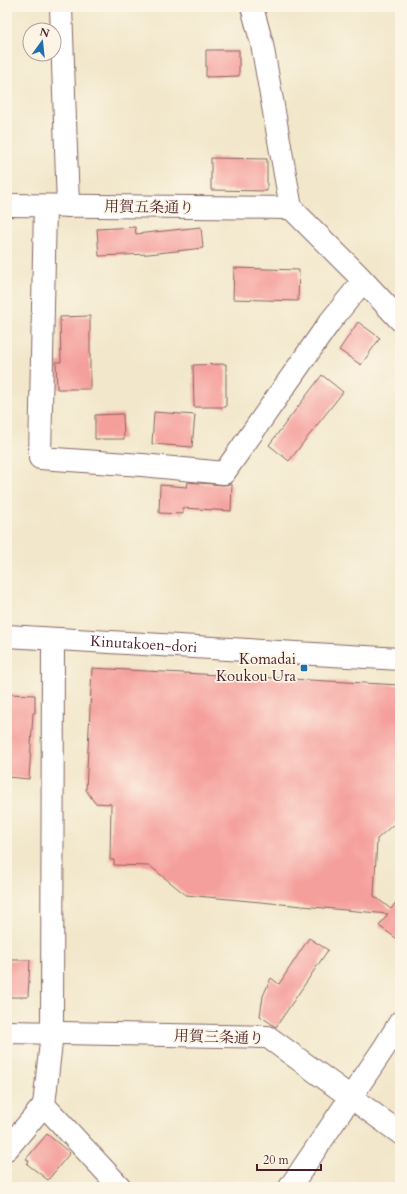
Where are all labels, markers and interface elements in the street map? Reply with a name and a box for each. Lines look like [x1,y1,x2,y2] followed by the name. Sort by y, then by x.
[22,22,62,62] north arrow
[38,24,51,41] text: N
[104,196,194,218] street label: 用賀五条通り
[90,631,198,657] street label: Kinutakoen-dori
[216,649,297,686] place label: Komadai Koukou Ura
[299,663,309,673] marker: Komadai Koukou Ura
[174,1025,264,1049] street label: 用賀三条通り
[257,1146,321,1172] scale bar
[263,1152,290,1168] text: 20 m

